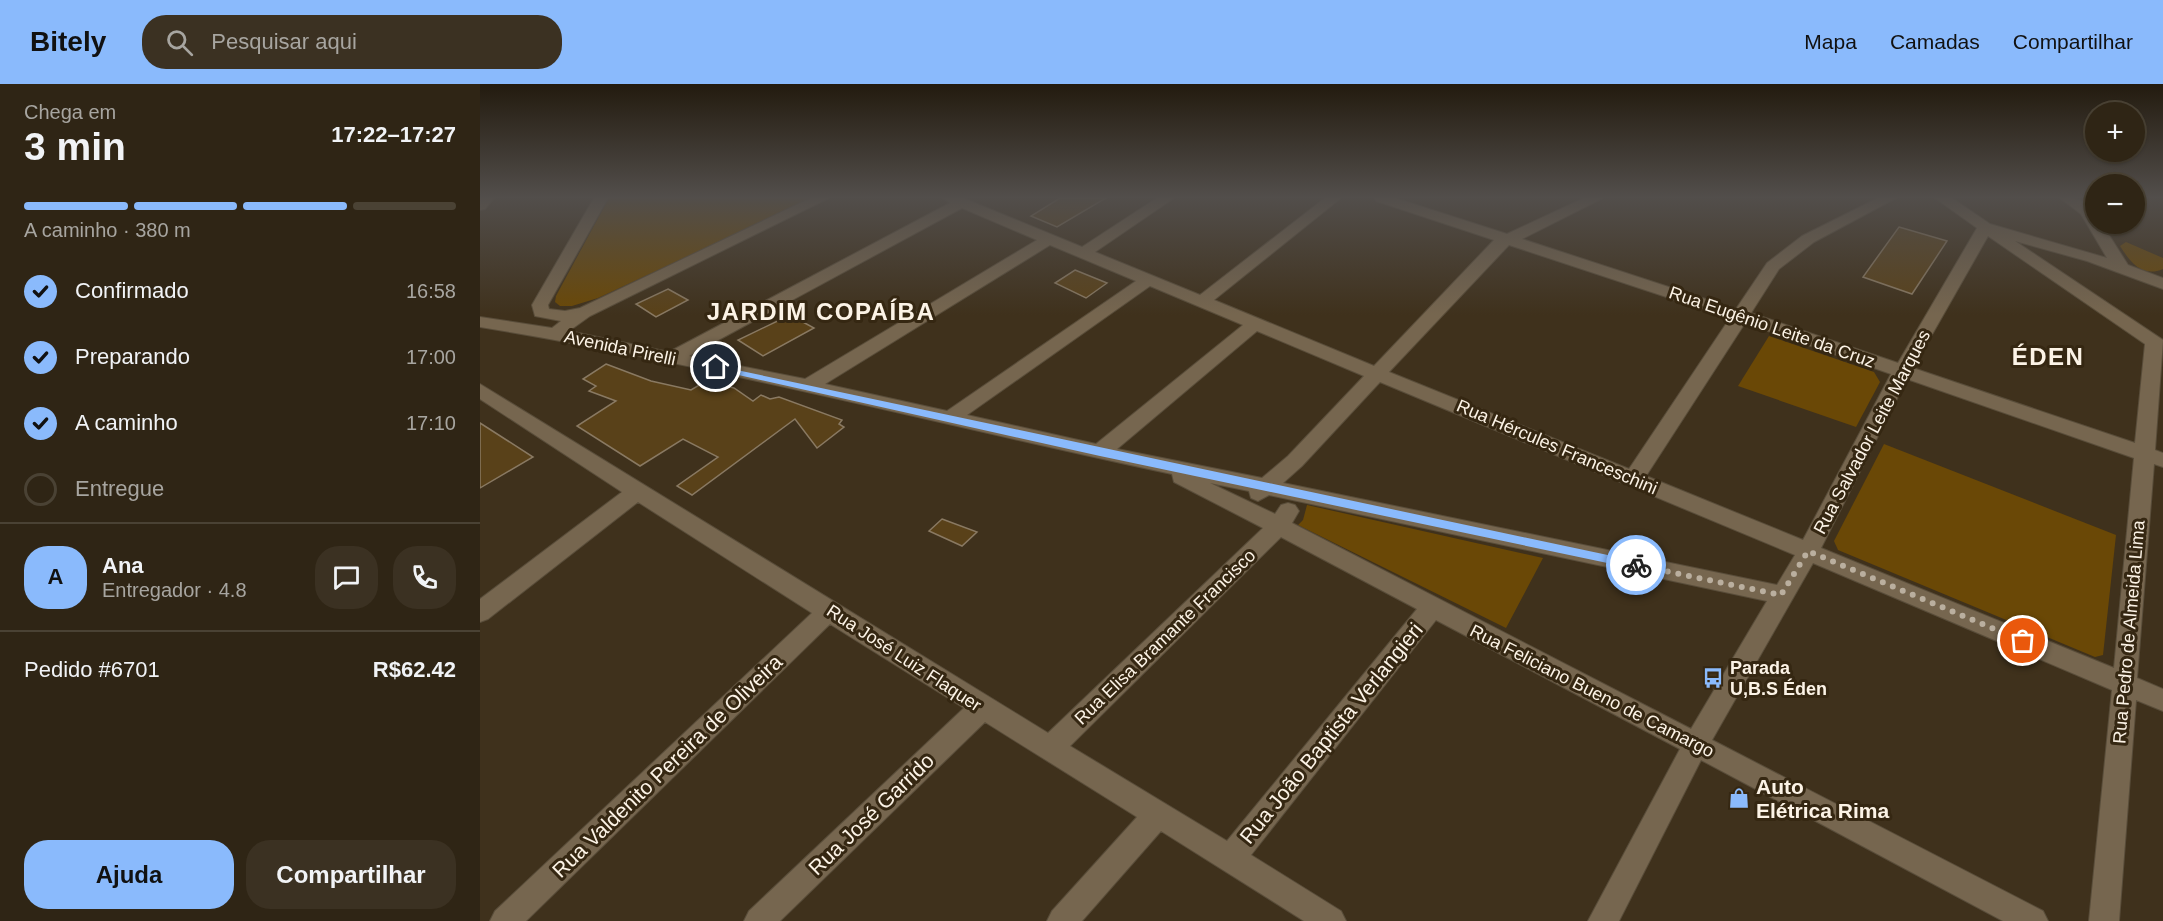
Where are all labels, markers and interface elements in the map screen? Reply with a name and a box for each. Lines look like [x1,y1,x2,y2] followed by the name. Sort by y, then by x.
[142,15,562,69] search box
[30,26,106,57] text: Bitely
[163,26,196,59] icon: search
[211,29,357,54] text: Pesquisar aqui
[1804,30,1857,53] text: Mapa
[1890,30,1980,53] text: Camadas
[2013,30,2133,53] text: Compartilhar
[24,101,116,123] text: Chega em
[2085,102,2145,234] map controls
[2085,102,2145,162] button: +
[331,122,456,147] text: 17:22–17:27
[24,125,126,168] text: 3 min
[2085,174,2145,234] button: −
[24,219,191,241] text: A caminho · 380 m
[24,275,57,308] icon: check
[75,278,189,303] text: Confirmado
[406,280,456,302] text: 16:58
[1667,282,1877,372] street label: Rua Eugênio Leite da Cruz
[707,298,935,325] district label: JARDIM COPAÍBA
[562,326,678,370] street label: Avenida Pirelli
[1810,327,1934,537] street label: Rua Salvador Leite Marques
[24,341,57,374] icon: check
[690,341,741,392] pin
[2012,343,2084,370] district label: ÉDEN
[75,344,190,369] text: Preparando
[406,346,456,368] text: 17:00
[699,350,732,383] icon: home
[1454,396,1660,498] street label: Rua Hércules Franceschini
[24,407,57,440] icon: check
[75,410,178,435] text: A caminho
[406,412,456,434] text: 17:10
[75,476,164,501] text: Entregue
[2109,519,2149,745] street label: Rua Pedro de Almeida Lima
[1606,535,1666,595] courier
[1071,545,1259,729] street label: Rua Elisa Bramante Francisco
[315,546,378,609] button: chat
[393,546,456,609] button: phone
[1620,549,1653,582] icon: bike
[102,553,144,578] text: Ana
[48,564,63,589] text: A
[102,579,247,601] text: Entregador · 4.8
[823,601,985,715] street label: Rua José Luiz Flaquer
[1997,615,2048,666] pin
[1235,618,1427,848] street label: Rua João Baptista Verlangieri
[1467,621,1717,761] street label: Rua Feliciano Bueno de Camargo
[2006,624,2039,657] icon: bag
[547,650,787,882] street label: Rua Valdenito Pereira de Oliveira
[24,657,160,682] text: Pedido #6701
[373,657,456,682] text: R$62.42
[1730,658,1827,699] place label: Parada U,B.S Éden
[1701,666,1725,690] bus stop icon: Parada U,B.S Éden
[804,749,938,879] street label: Rua José Garrido
[1756,775,1889,822] place label: Auto Elétrica Rima
[1727,786,1751,810] shop icon: Auto Elétrica Rima
[24,840,234,909] button: Ajuda
[246,840,456,909] button: Compartilhar

